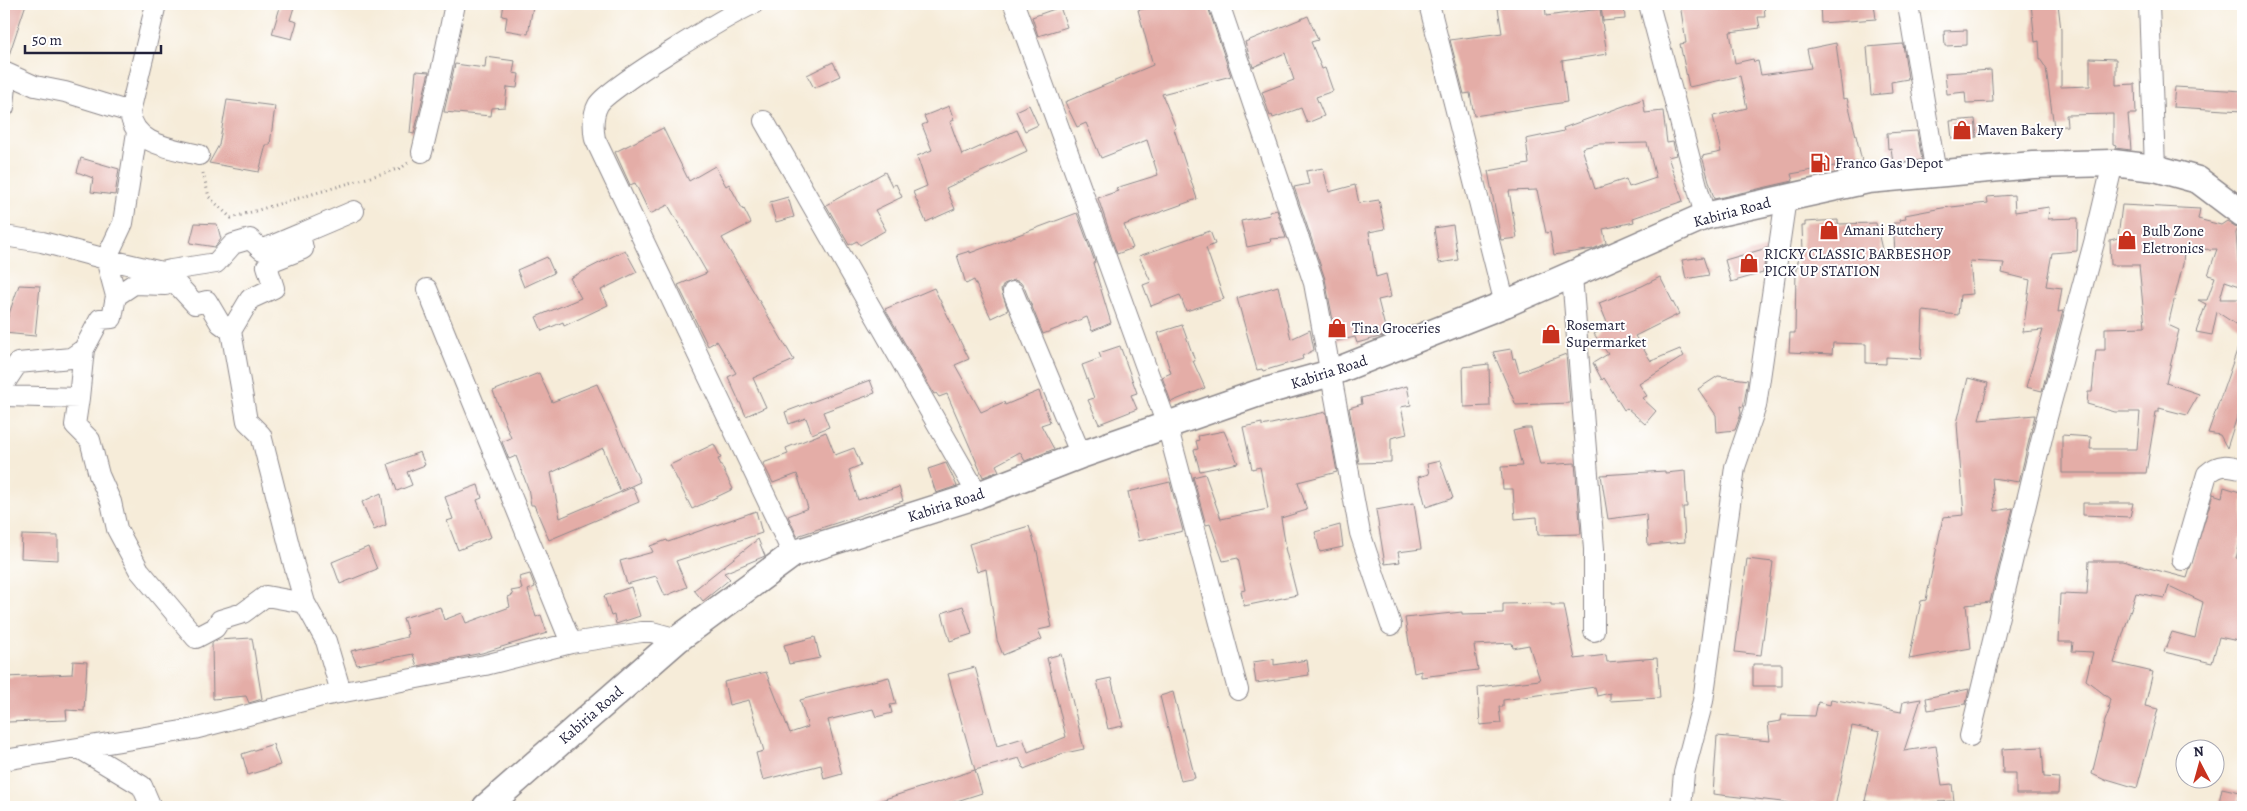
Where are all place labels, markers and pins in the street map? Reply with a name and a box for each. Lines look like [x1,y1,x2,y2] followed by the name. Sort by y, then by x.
[1951,119,1973,141] shop icon: Maven Bakery
[1977,120,2063,140] place label: Maven Bakery
[1809,152,1831,174] fuel station icon: Franco Gas Depot
[1835,153,1943,173] place label: Franco Gas Depot
[1818,219,1840,241] shop icon: Amani Butchery
[1843,220,1943,240] place label: Amani Butchery
[2142,221,2204,258] place label: Bulb Zone Eletronics
[2116,229,2138,251] shop icon: Bulb Zone Eletronics
[1764,244,1951,281] place label: RICKY CLASSIC BARBESHOP PICK UP STATION
[1738,252,1760,274] shop icon: RICKY CLASSIC BARBESHOP PICK UP STATION
[1566,315,1647,352] place label: Rosemart Supermarket
[1326,317,1348,339] shop icon: Tina Groceries
[1352,318,1441,338] place label: Tina Groceries
[1540,323,1562,345] shop icon: Rosemart Supermarket

